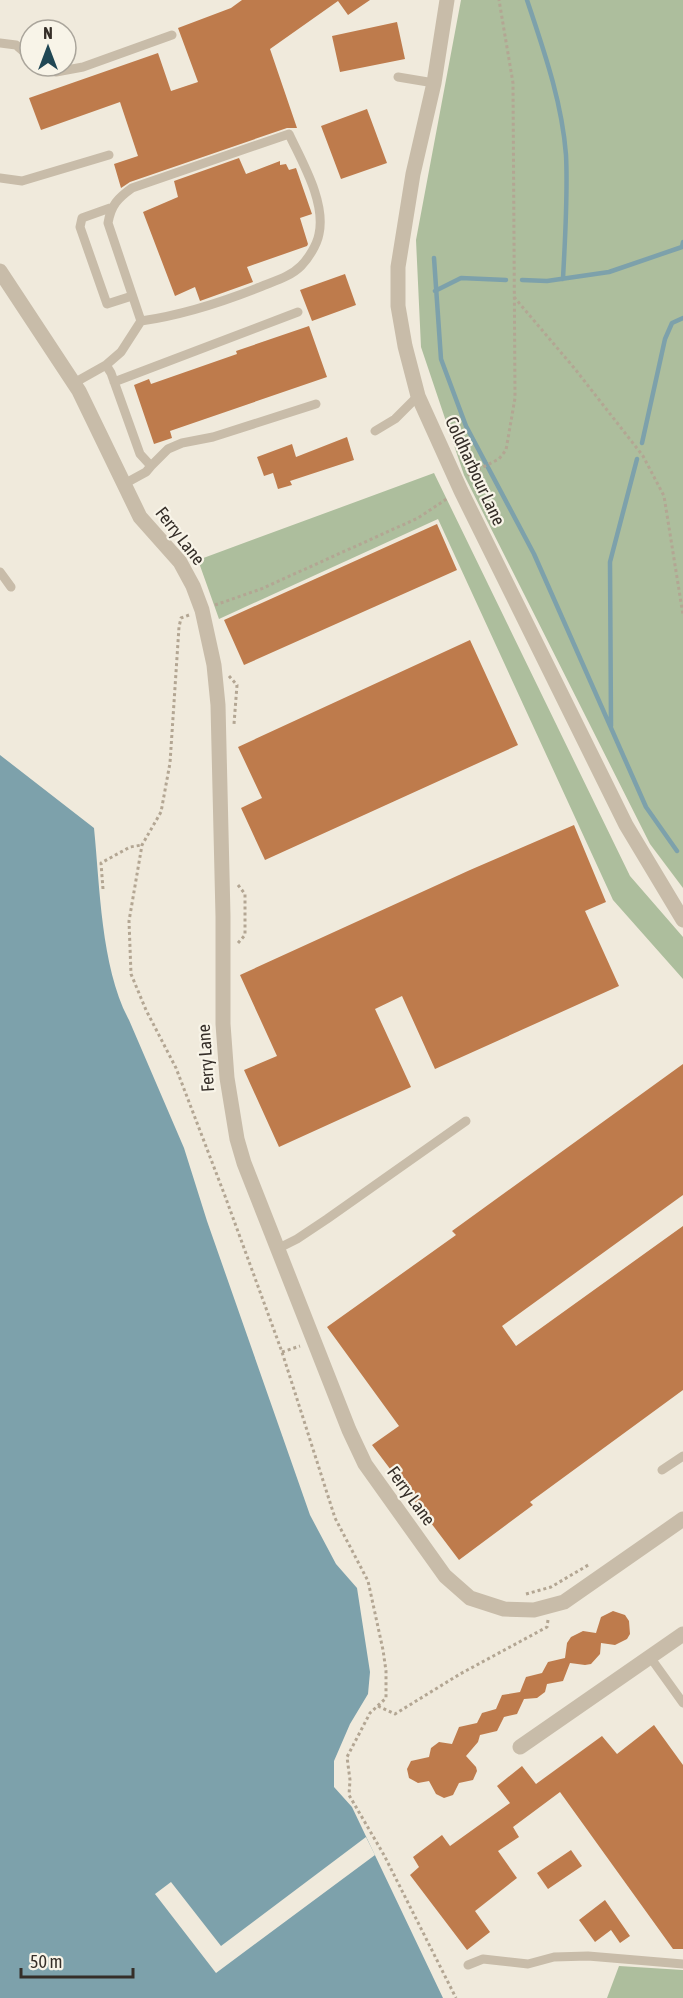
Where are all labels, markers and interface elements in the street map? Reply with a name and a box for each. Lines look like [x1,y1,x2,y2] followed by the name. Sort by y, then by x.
[18,18,78,78] north arrow
[43,24,53,42] text: N
[441,413,510,529] street label: Coldharbour Lane
[151,503,210,569] street label: Ferry Lane
[193,1023,218,1093] street label: Ferry Lane
[383,1462,440,1529] street label: Ferry Lane
[21,1941,134,1979] scale bar
[30,1951,62,1972] text: 50 m

